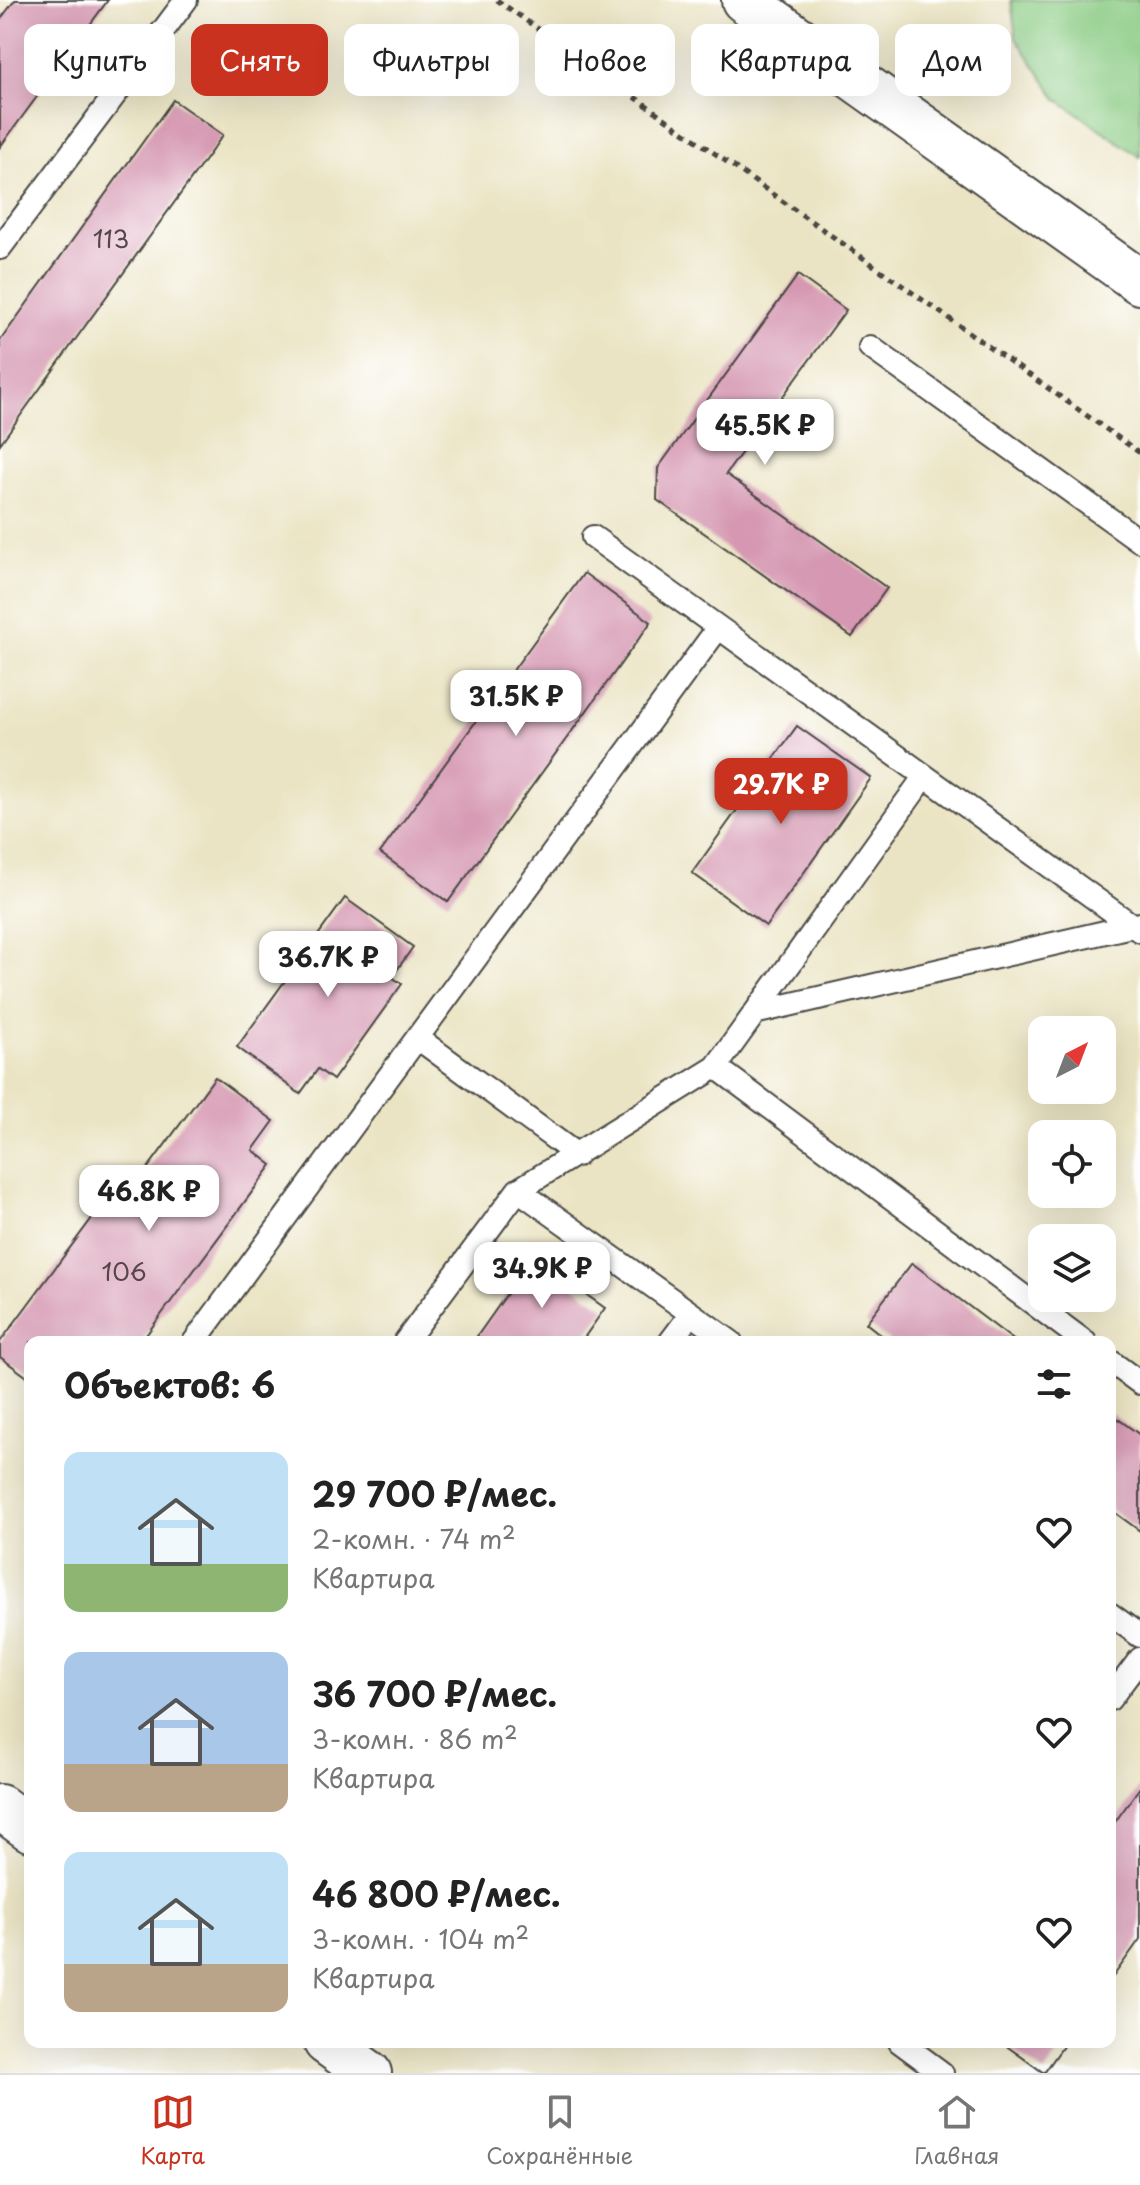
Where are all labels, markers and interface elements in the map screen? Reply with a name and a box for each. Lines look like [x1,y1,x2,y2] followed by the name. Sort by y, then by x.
[24,24,175,96] chip: Купить
[191,24,328,96] chip: Снять
[344,24,519,96] chip: Фильтры
[535,24,675,96] chip: Новое
[691,24,879,96] chip: Квартира
[895,24,1011,96] chip: Дом
[93,220,129,256] house number: 113
[691,399,839,467] pin: 45.5K ₽
[715,405,815,444] text: 45.5K ₽
[442,670,590,738] pin: 31.5K ₽
[468,676,564,715] text: 31.5K ₽
[707,758,855,826] pin: 29.7K ₽
[733,764,829,803] text: 29.7K ₽
[254,931,402,999] pin: 36.7K ₽
[277,937,379,976] text: 36.7K ₽
[1028,1016,1116,1104] north arrow
[1028,1016,1116,1312] map controls
[1028,1120,1116,1208] button: locate
[75,1165,223,1233] pin: 46.8K ₽
[97,1171,201,1210] text: 46.8K ₽
[1028,1224,1116,1312] button: layers
[468,1242,616,1310] pin: 34.9K ₽
[492,1248,592,1287] text: 34.9K ₽
[101,1253,147,1289] house number: 106
[64,1358,275,1410] text: Объектов: 6
[1032,1362,1076,1406] icon: filters
[312,1467,557,1519] text: 29 700 ₽/мес.
[128,1484,224,1580] icon: home
[1032,1510,1076,1554] icon: heart
[312,1519,516,1558] text: 2-комн. · 74 m²
[312,1558,435,1597] text: Квартира
[312,1667,557,1719] text: 36 700 ₽/мес.
[128,1684,224,1780] icon: home
[1032,1710,1076,1754] icon: heart
[312,1719,518,1758] text: 3-комн. · 86 m²
[312,1758,435,1797] text: Квартира
[312,1867,561,1919] text: 46 800 ₽/мес.
[128,1884,224,1980] icon: home
[1032,1910,1076,1954] icon: heart
[312,1919,529,1958] text: 3-комн. · 104 m²
[312,1958,435,1997] text: Квартира
[141,2090,205,2171] tab: Карта
[486,2090,633,2171] tab: Сохранённые
[914,2090,999,2171] tab: Главная

